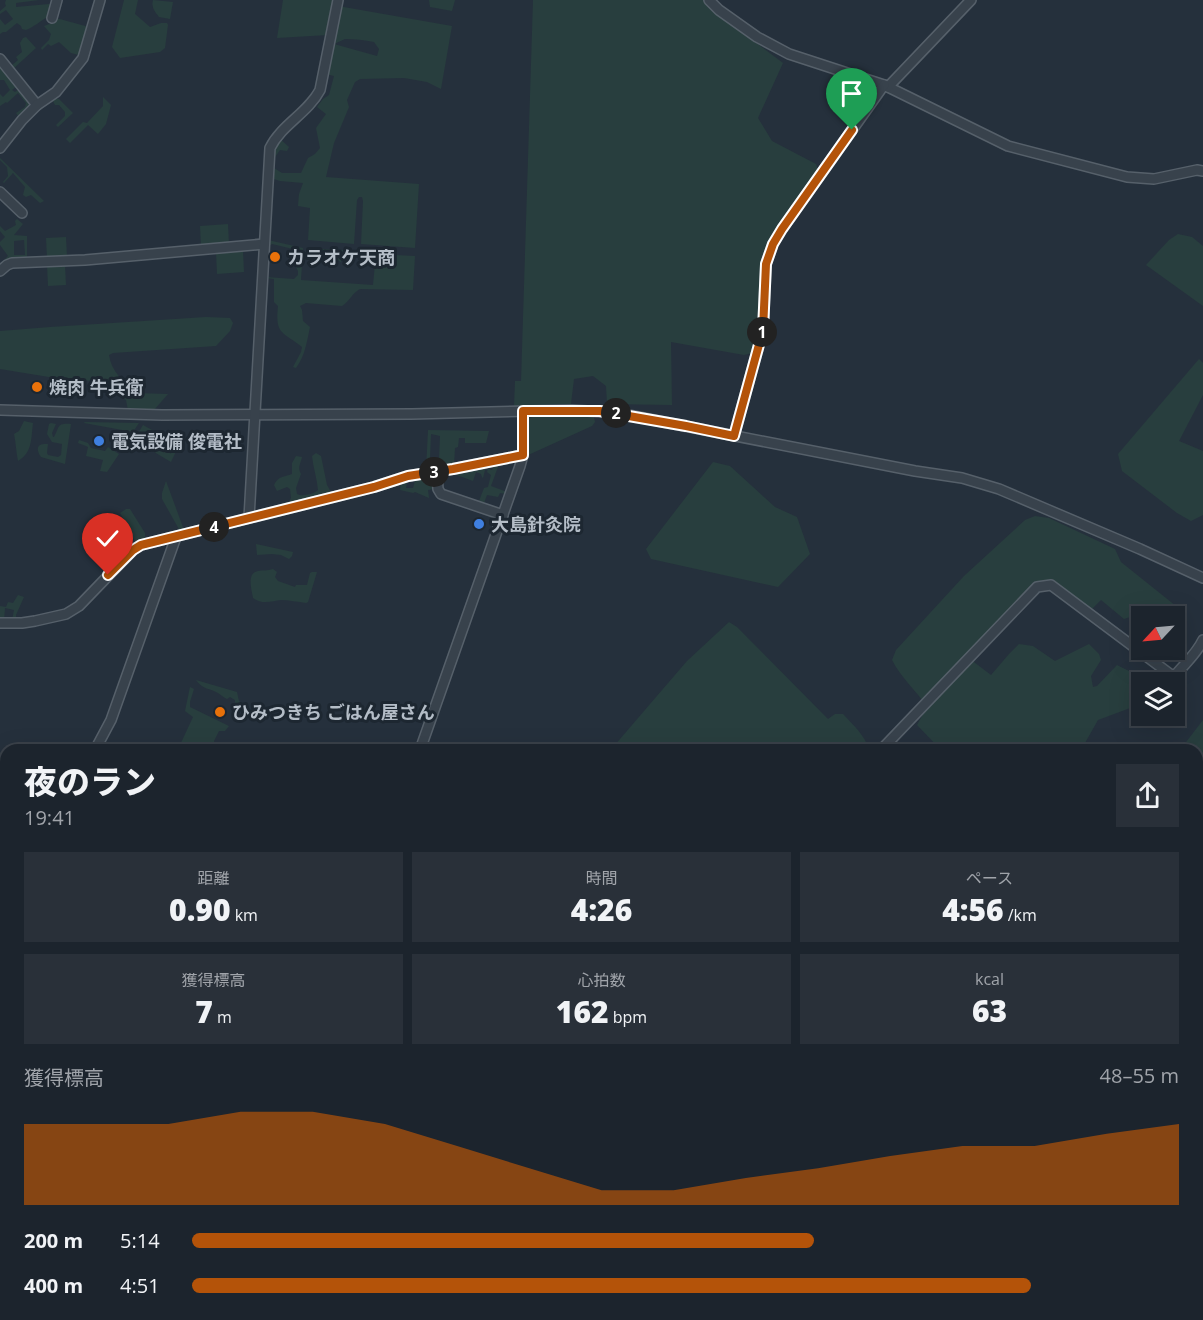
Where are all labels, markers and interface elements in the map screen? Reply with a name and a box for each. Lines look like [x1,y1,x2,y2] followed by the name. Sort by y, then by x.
[826,68,877,130] pin
[835,77,868,110] icon: arrive
[287,245,395,269] place label: カラオケ天商
[268,250,282,264] marker: カラオケ天商
[747,317,777,347] pin: 1
[757,321,767,343] text: 1
[49,375,144,399] place label: 焼肉 牛兵衛
[30,380,44,394] marker: 焼肉 牛兵衛
[601,398,631,428] pin: 2
[611,402,621,424] text: 2
[111,429,242,453] place label: 電気設備 俊電社
[92,434,106,448] marker: 電気設備 俊電社
[419,457,449,487] pin: 3
[429,461,439,483] text: 3
[199,512,229,542] pin: 4
[491,512,581,536] place label: 大島針灸院
[82,513,133,575] pin
[209,516,219,538] text: 4
[472,517,486,531] marker: 大島針灸院
[91,522,124,555] icon: check
[1131,606,1185,660] north arrow
[1131,606,1185,726] map controls
[1131,672,1185,726] button: layers
[232,700,435,724] place label: ひみつきち ごはん屋さん
[213,705,227,719] marker: ひみつきち ごはん屋さん
[24,759,156,804] text: 夜のラン
[1116,764,1179,827] button: share
[24,804,75,831] text: 19:41
[197,867,230,889] text: 距離
[585,867,618,889] text: 時間
[966,867,1013,889] text: ペース
[169,889,231,930] text: 0.90
[571,889,632,930] text: 4:26
[942,889,1004,930] text: 4:56
[231,904,258,926] text: km
[1004,904,1037,926] text: /km
[975,968,1004,990] text: kcal
[181,969,246,991] text: 獲得標高
[577,969,626,991] text: 心拍数
[972,990,1007,1031] text: 63
[195,991,213,1032] text: 7
[556,991,609,1032] text: 162
[213,1006,232,1028] text: m
[609,1006,647,1028] text: bpm
[1100,1062,1179,1089] text: 48–55 m
[24,1064,104,1091] text: 獲得標高
[24,1227,83,1254] text: 200 m
[120,1227,160,1254] text: 5:14
[24,1272,83,1299] text: 400 m
[120,1272,160,1299] text: 4:51

